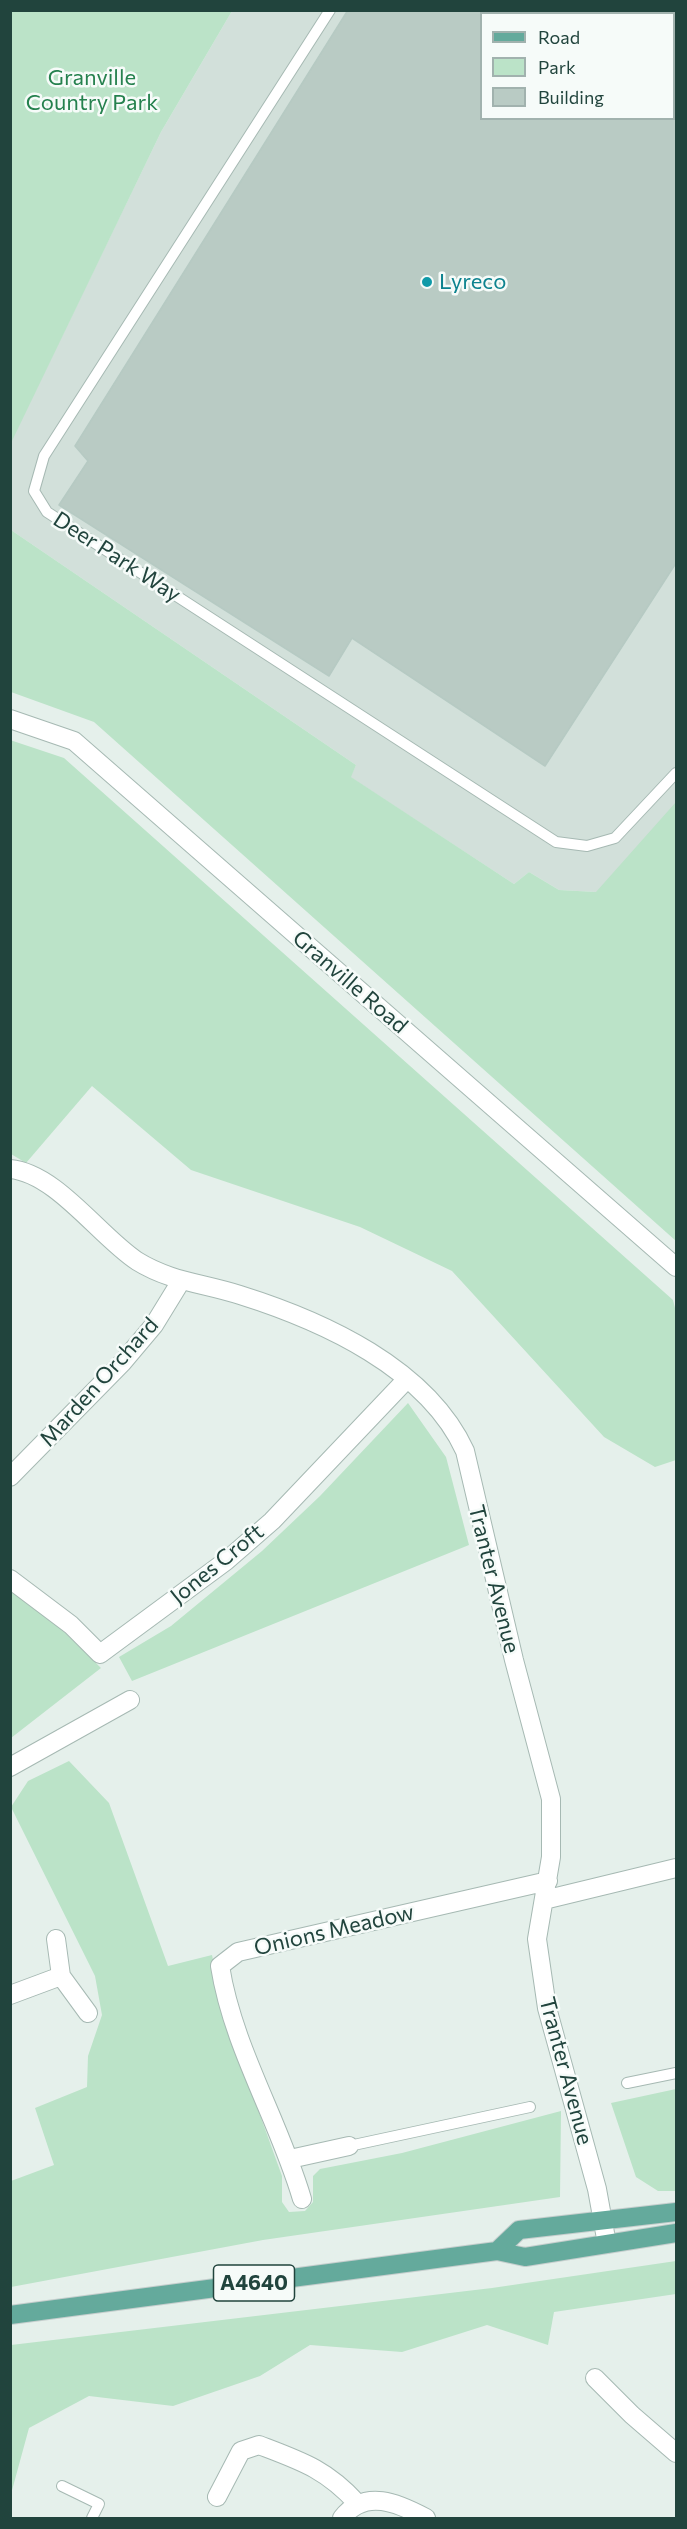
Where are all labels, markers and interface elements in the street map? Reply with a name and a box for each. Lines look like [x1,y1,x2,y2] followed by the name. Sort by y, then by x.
[480,12,675,120] legend
[538,26,580,48] text: Road
[538,56,576,78] text: Park
[26,65,158,116] park label: Granville Country Park
[538,86,604,108] text: Building
[439,269,506,295] place label: Lyreco
[420,275,434,289] marker: Lyreco
[48,506,186,608] street label: Deer Park Way
[287,925,413,1039] street label: Granville Road
[34,1312,164,1452] street label: Marden Orchard
[463,1502,525,1656] street label: Tranter Avenue
[165,1518,269,1610] street label: Jones Croft
[251,1899,417,1961] street label: Onions Meadow
[534,1994,598,2148] street label: Tranter Avenue
[214,2265,294,2301] road number: A4640

